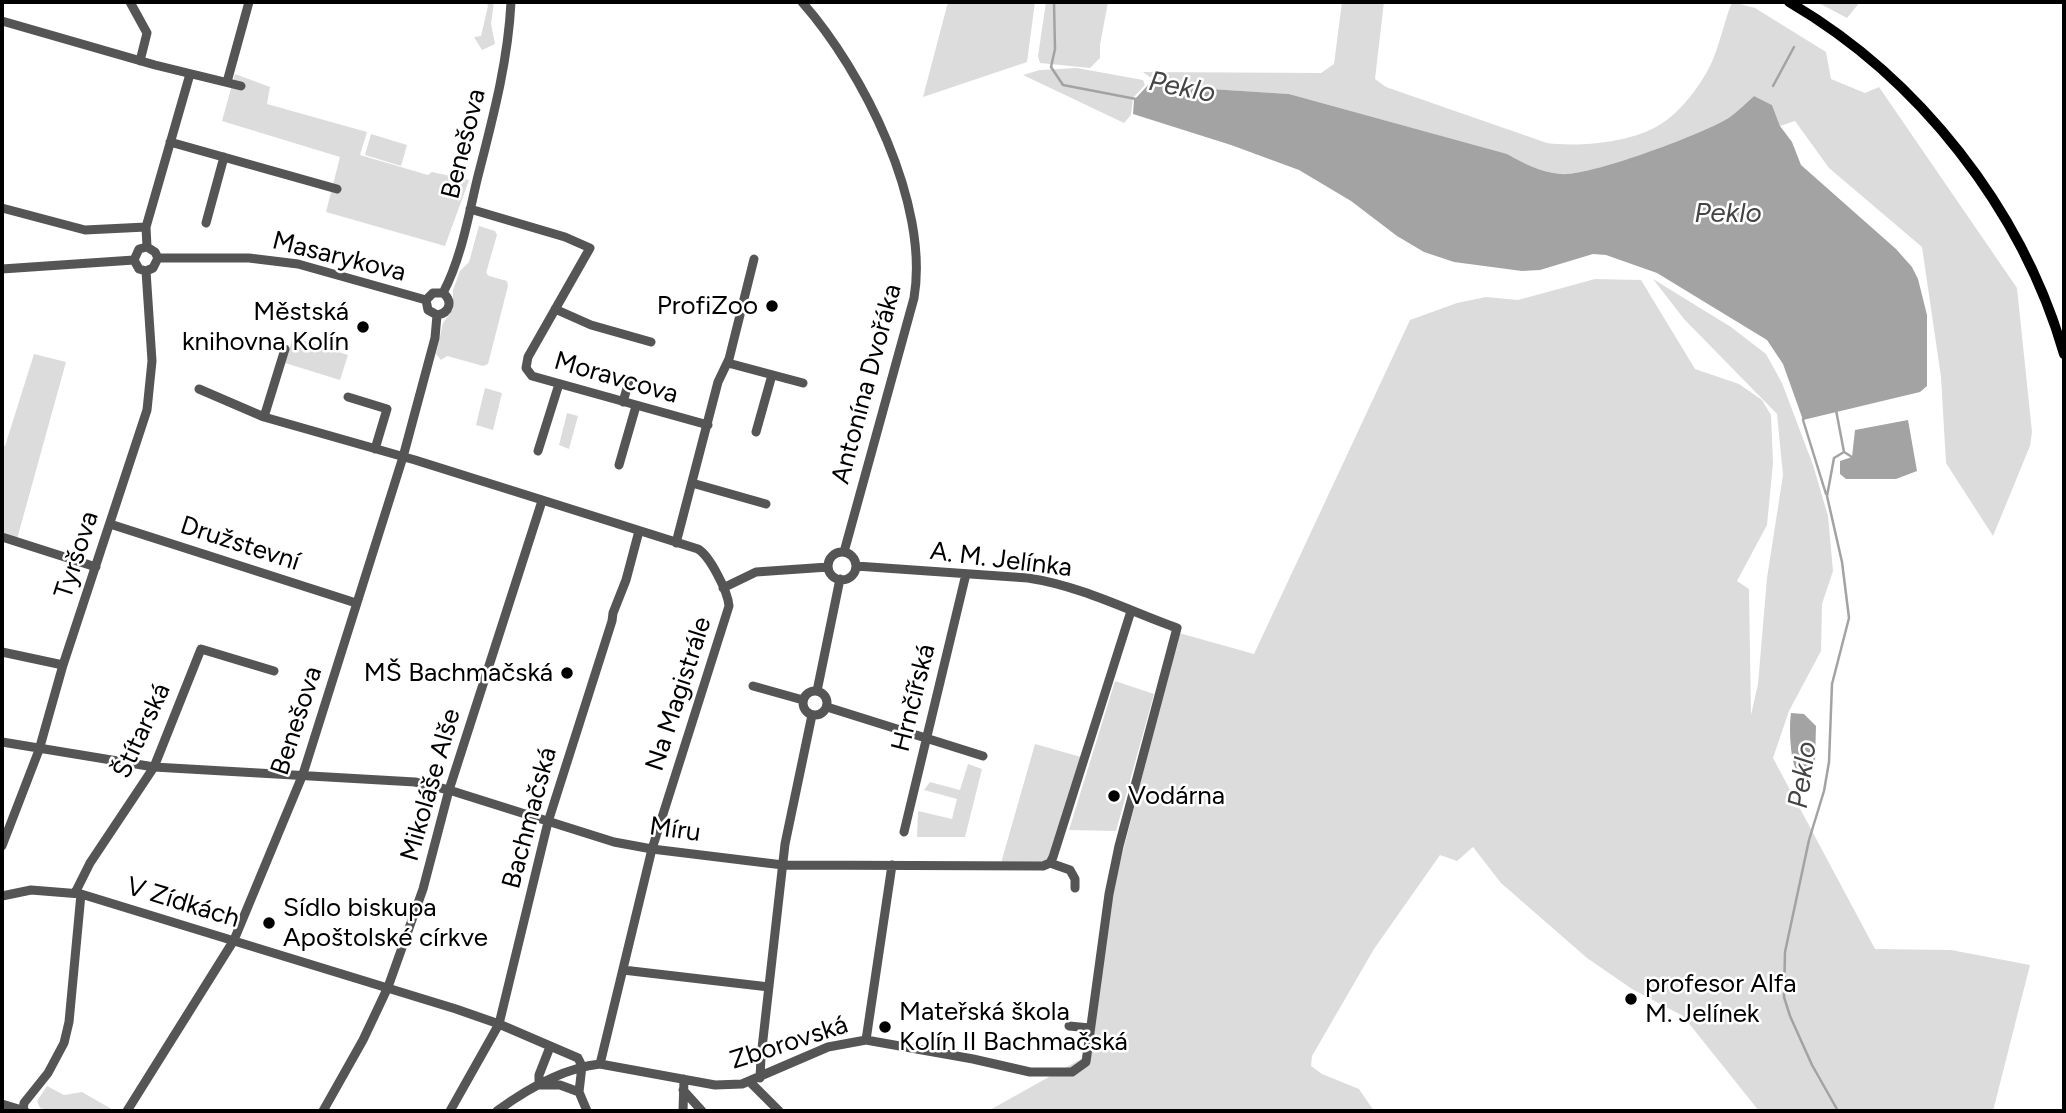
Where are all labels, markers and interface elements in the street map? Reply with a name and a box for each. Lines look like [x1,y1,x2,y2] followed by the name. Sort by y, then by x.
[1146,65,1218,111] water label: Peklo
[435,86,493,202] street label: Benešova
[1694,197,1762,231] water label: Peklo
[269,225,409,289] street label: Masarykova
[825,281,909,487] street label: Antonína Dvořáka
[657,290,758,322] place label: ProfiZoo
[182,296,349,358] place label: Městská knihovna Kolín
[764,298,780,314] marker: ProfiZoo
[355,319,371,335] marker: Městská knihovna Kolín
[550,345,682,411] street label: Moravcova
[48,507,106,603] street label: Tyršova
[176,510,304,578] street label: Družstevní
[928,536,1074,584] street label: A. M. Jelínka
[639,613,719,775] street label: Na Magistrále
[886,641,942,755] street label: Hrnčířská
[364,657,553,689] place label: MŠ Bachmačská
[265,663,329,779] street label: Benešova
[559,665,575,681] marker: MŠ Bachmačská
[106,678,178,784] street label: Štítarská
[394,705,468,865] street label: Mikoláše Alše
[1782,739,1824,811] water label: Peklo
[496,744,564,892] street label: Bachmačská
[1128,780,1225,812] place label: Vodárna
[1106,788,1122,804] marker: Vodárna
[647,811,703,849] street label: Míru
[123,871,243,935] street label: V Zídkách
[283,892,488,954] place label: Sídlo biskupa Apoštolské církve
[261,915,277,931] marker: Sídlo biskupa Apoštolské církve
[1645,968,1796,1030] place label: profesor Alfa M. Jelínek
[1623,991,1639,1007] marker: profesor Alfa M. Jelínek
[899,996,1128,1058] place label: Mateřská škola Kolín II Bachmačská
[726,1009,852,1077] street label: Zborovská
[877,1019,893,1035] marker: Mateřská škola Kolín II Bachmačská

